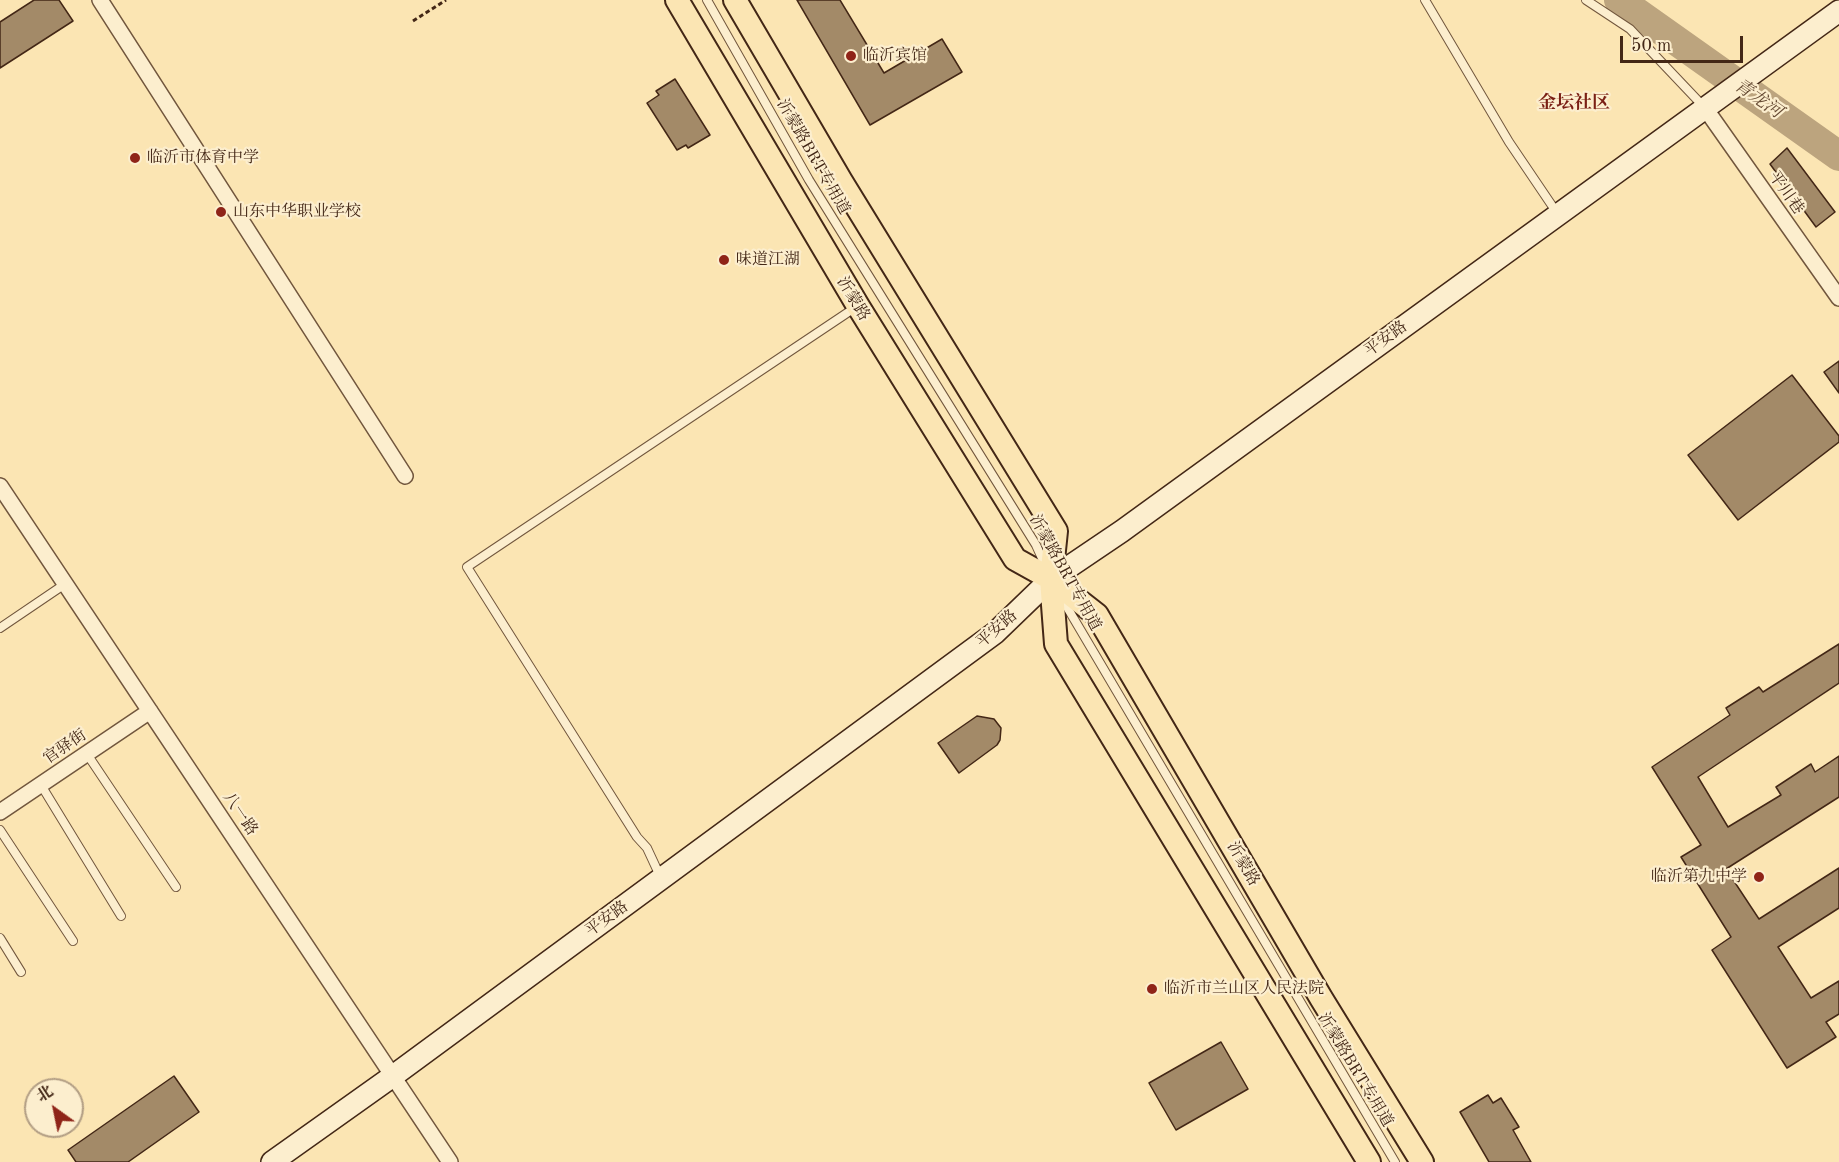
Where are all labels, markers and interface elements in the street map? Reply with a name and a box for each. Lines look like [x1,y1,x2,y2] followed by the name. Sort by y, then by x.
[1623,24,1746,62] scale bar
[1631,37,1671,55] text: 50 m
[863,46,927,66] place label: 临沂宾馆
[844,49,858,63] marker: 临沂宾馆
[1730,75,1786,123] water label: 青龙河
[1538,92,1610,114] district label: 金坛社区
[772,96,854,218] street label: 沂蒙路BRT专用道
[147,148,259,168] place label: 临沂市体育中学
[128,151,142,165] marker: 临沂市体育中学
[1764,168,1808,218] street label: 平川巷
[233,202,361,222] place label: 山东中华职业学校
[214,205,228,219] marker: 山东中华职业学校
[736,250,800,270] place label: 味道江湖
[717,253,731,267] marker: 味道江湖
[832,273,874,325] street label: 沂蒙路
[1361,317,1411,361] street label: 平安路
[1025,512,1105,634] street label: 沂蒙路BRT专用道
[973,606,1021,652] street label: 平安路
[40,726,90,768] street label: 官驿街
[219,789,261,839] street label: 八一路
[1223,838,1263,890] street label: 沂蒙路
[1651,867,1747,887] place label: 临沂第九中学
[1752,870,1766,884] marker: 临沂第九中学
[582,897,632,941] street label: 平安路
[1164,979,1324,999] place label: 临沂市兰山区人民法院
[1145,982,1159,996] marker: 临沂市兰山区人民法院
[1313,1009,1397,1131] street label: 沂蒙路BRT专用道
[24,1078,84,1138] north arrow
[34,1084,56,1106] text: 北

